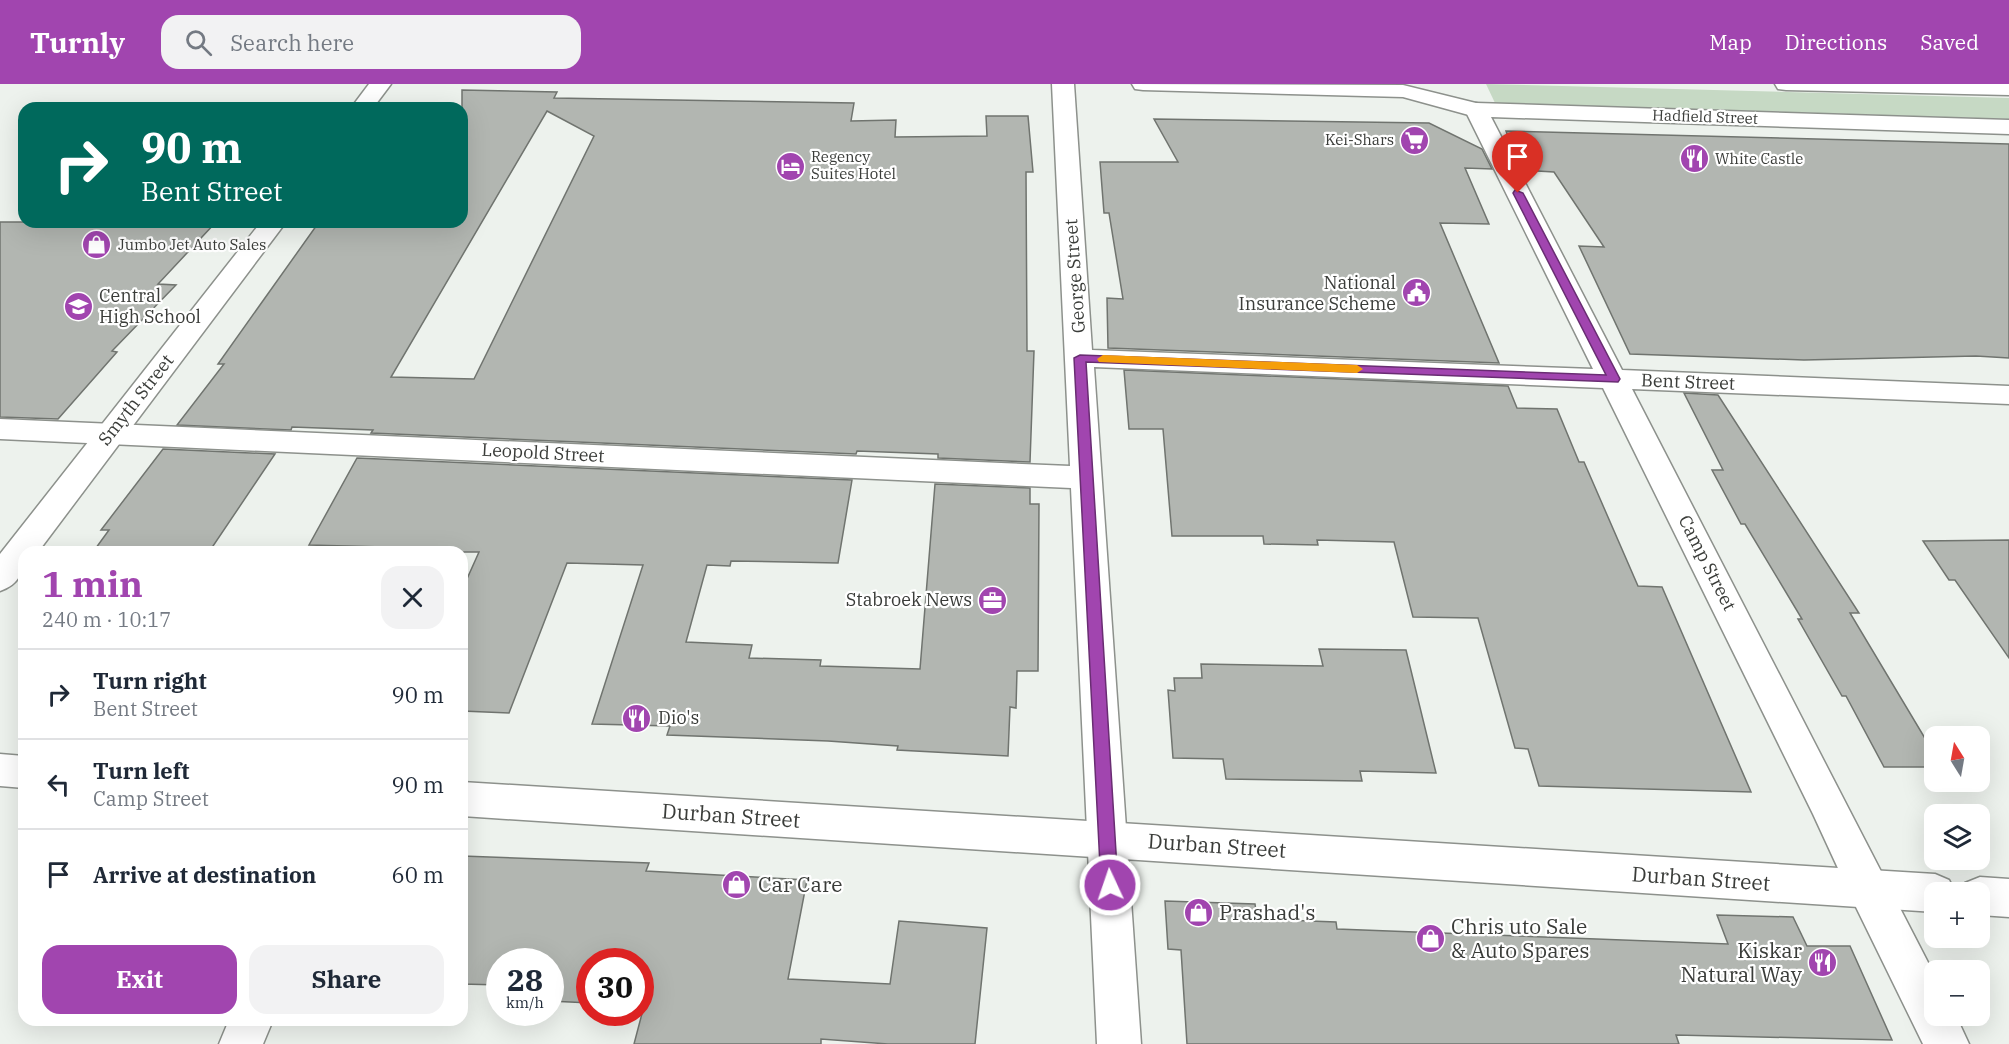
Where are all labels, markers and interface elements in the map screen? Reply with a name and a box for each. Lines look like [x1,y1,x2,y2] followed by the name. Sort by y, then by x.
[161,15,581,69] search box
[30,24,125,61] text: Turnly
[182,26,215,59] icon: search
[230,28,354,57] text: Search here
[1709,28,1752,56] text: Map
[1785,28,1887,56] text: Directions
[1920,28,1979,56] text: Saved
[1652,105,1758,128] street label: Hadfield Street
[141,120,242,175] text: 90 m
[1399,124,1431,156] supermarket icon: Kei-Shars
[42,126,120,204] icon: right
[1325,130,1394,149] place label: Kei-Shars
[1492,131,1543,193] pin
[1501,140,1534,173] icon: arrive
[1678,143,1710,175] restaurant icon: White Castle
[811,147,896,183] place label: Regency Suites Hotel
[1715,149,1803,168] place label: White Castle
[774,150,806,182] hotel icon: Regency Suites Hotel
[141,173,282,208] text: Bent Street
[1059,218,1090,334] street label: George Street
[81,229,113,261] shop icon: Jumbo Jet Auto Sales
[118,235,266,254] place label: Jumbo Jet Auto Sales
[1239,271,1396,315] place label: National Insurance Scheme
[1401,277,1433,309] public building icon: National Insurance Scheme
[99,284,201,328] place label: Central High School
[62,290,94,322] school or university icon: Central High School
[93,349,178,450] street label: Smyth Street
[1640,368,1736,395] street label: Bent Street
[481,438,605,467] street label: Leopold Street
[1674,511,1741,614] street label: Camp Street
[42,560,143,607] text: 1 min
[381,566,444,629] button: close
[977,584,1009,616] office icon: Stabroek News
[846,588,972,611] place label: Stabroek News
[42,606,171,633] text: 240 m · 10:17
[93,666,207,695] text: Turn right
[42,678,75,711] icon: right
[392,680,444,709] text: 90 m
[93,695,198,722] text: Bent Street
[621,702,653,734] restaurant icon: Dio's
[658,706,699,729] place label: Dio's
[1924,726,1990,792] north arrow
[1924,726,1990,1026] map controls
[93,756,189,785] text: Turn left
[42,768,75,801] icon: left
[392,770,444,799] text: 90 m
[93,785,209,812] text: Camp Street
[661,796,801,834] street label: Durban Street
[1924,804,1990,870] button: layers
[1147,826,1287,864] street label: Durban Street
[1078,853,1142,917] position arrow
[42,858,75,891] icon: arrive
[1631,859,1771,897] street label: Durban Street
[93,860,316,889] text: Arrive at destination
[392,860,444,889] text: 60 m
[721,869,753,901] shop icon: Car Care
[758,870,843,898] place label: Car Care
[1924,882,1990,948] button: +
[1182,897,1214,929] shop icon: Prashad's
[1219,898,1316,926] place label: Prashad's
[1451,912,1590,964] place label: Chris uto Sale & Auto Spares
[1414,923,1446,955] shop icon: Chris uto Sale & Auto Spares
[1681,936,1803,988] place label: Kiskar Natural Way
[42,945,237,1014] button: Exit
[249,945,444,1014] button: Share
[1807,947,1839,979] restaurant icon: Kiskar Natural Way
[576,948,654,1026] speed limit sign: 30
[507,960,543,999] text: 28
[1924,960,1990,1026] button: −
[506,993,544,1012] text: km/h

